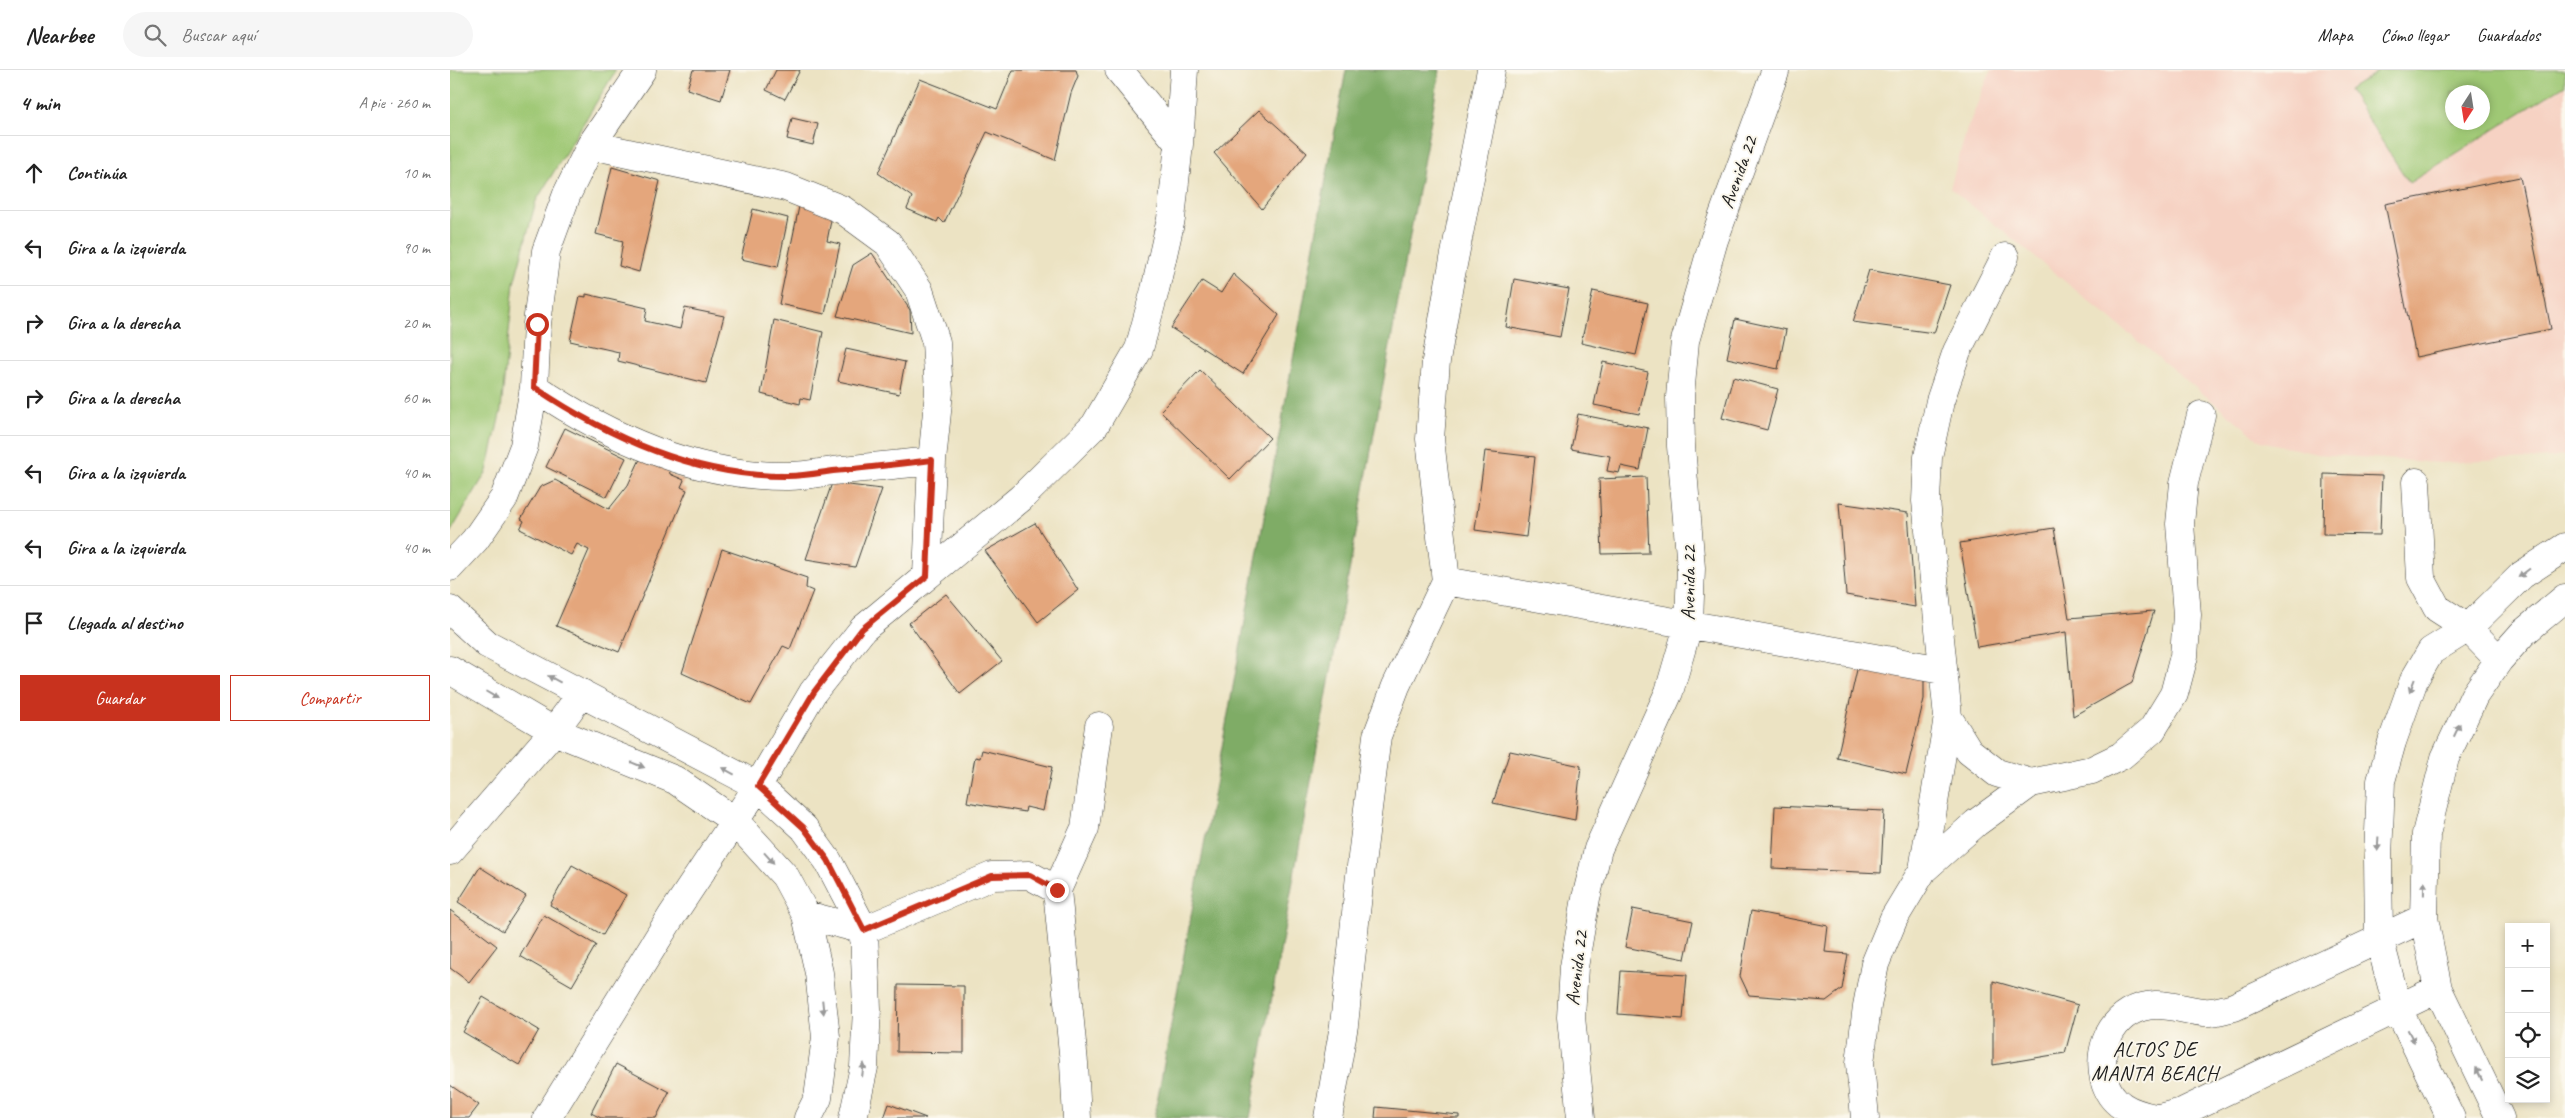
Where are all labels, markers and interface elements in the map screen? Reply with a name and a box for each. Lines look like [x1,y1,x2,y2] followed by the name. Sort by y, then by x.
[123,12,473,57] search box
[25,20,93,50] text: Nearbee
[141,21,169,49] icon: search
[181,23,256,47] text: Buscar aquí
[2318,24,2353,46] text: Mapa
[2381,24,2449,46] text: Cómo llegar
[2477,24,2540,46] text: Guardados
[2445,85,2490,130] north arrow
[20,90,60,116] text: 4 min
[359,93,430,113] text: A pie · 260 m
[1714,131,1764,212] street label: Avenida 22
[20,159,48,187] icon: ahead
[67,161,126,185] text: Continúa
[403,163,430,183] text: 10 m
[20,234,48,262] icon: left
[67,236,185,260] text: Gira a la izquierda
[403,238,430,258] text: 90 m
[20,309,48,337] icon: right
[67,311,180,335] text: Gira a la derecha
[403,313,430,333] text: 20 m
[526,313,549,336] route start
[20,384,48,412] icon: right
[67,386,180,410] text: Gira a la derecha
[403,388,430,408] text: 60 m
[20,459,48,487] icon: left
[67,461,185,485] text: Gira a la izquierda
[403,463,430,483] text: 40 m
[20,534,48,562] icon: left
[67,536,185,560] text: Gira a la izquierda
[403,538,430,558] text: 40 m
[1675,543,1702,621] street label: Avenida 22
[2518,568,2531,579] one-way arrow
[20,609,48,637] icon: arrive
[67,611,183,635] text: Llegada al destino
[20,675,220,721] button: Guardar
[230,675,430,721] button: Compartir
[546,675,561,683] one-way arrow
[2408,679,2415,694] one-way arrow
[485,690,499,699] one-way arrow
[2453,723,2461,737] one-way arrow
[631,761,645,769] one-way arrow
[722,766,735,775] one-way arrow
[2374,836,2382,852] one-way arrow
[763,851,775,863] one-way arrow
[1046,879,1069,902] route end
[2421,879,2429,895] one-way arrow
[2505,923,2550,1103] map controls
[2505,923,2550,968] button: +
[1560,927,1594,1007] street label: Avenida 22
[2505,968,2550,1013] button: −
[819,999,827,1015] one-way arrow
[2505,1013,2550,1058] button: locate
[2407,1029,2415,1043] one-way arrow
[2091,1036,2221,1086] district label: ALTOS DE MANTA BEACH
[2505,1058,2550,1103] button: layers
[859,1062,867,1078] one-way arrow
[2475,1067,2483,1081] one-way arrow

